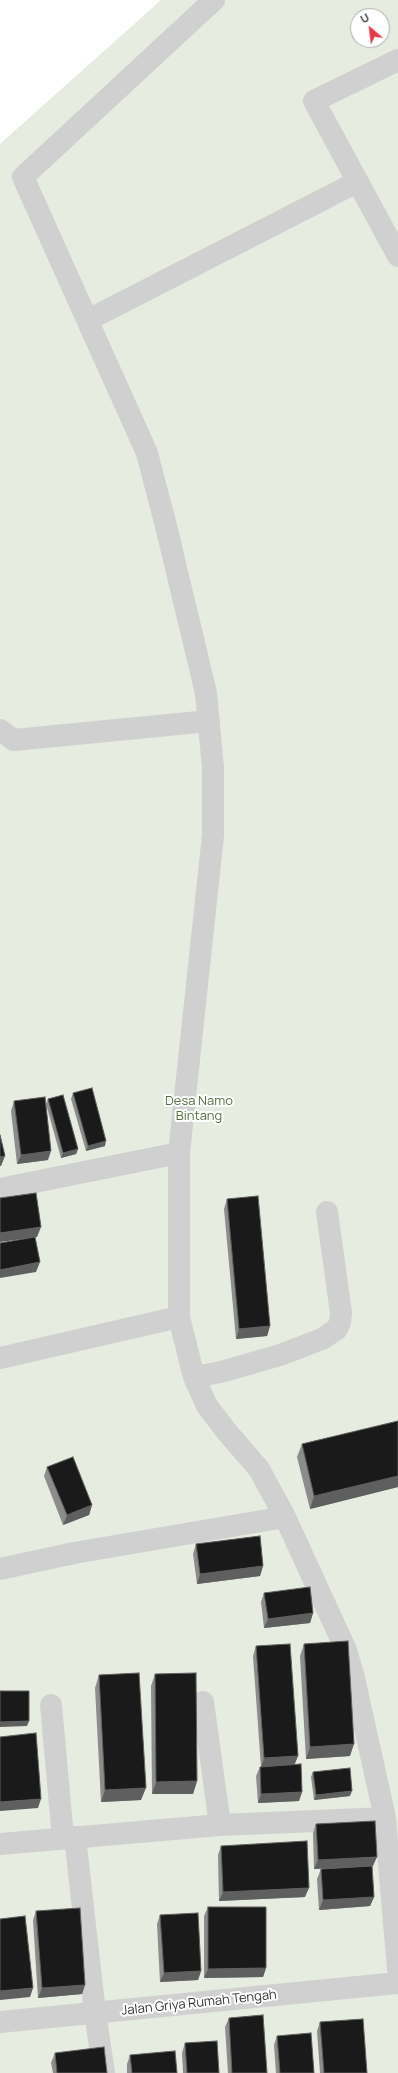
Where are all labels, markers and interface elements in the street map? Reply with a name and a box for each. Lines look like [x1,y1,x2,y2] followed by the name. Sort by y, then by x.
[350,8,390,48] north arrow
[358,9,372,26] text: U
[165,1093,233,1124] park label: Desa Namo Bintang
[121,1987,277,2019] street label: Jalan Griya Rumah Tengah

